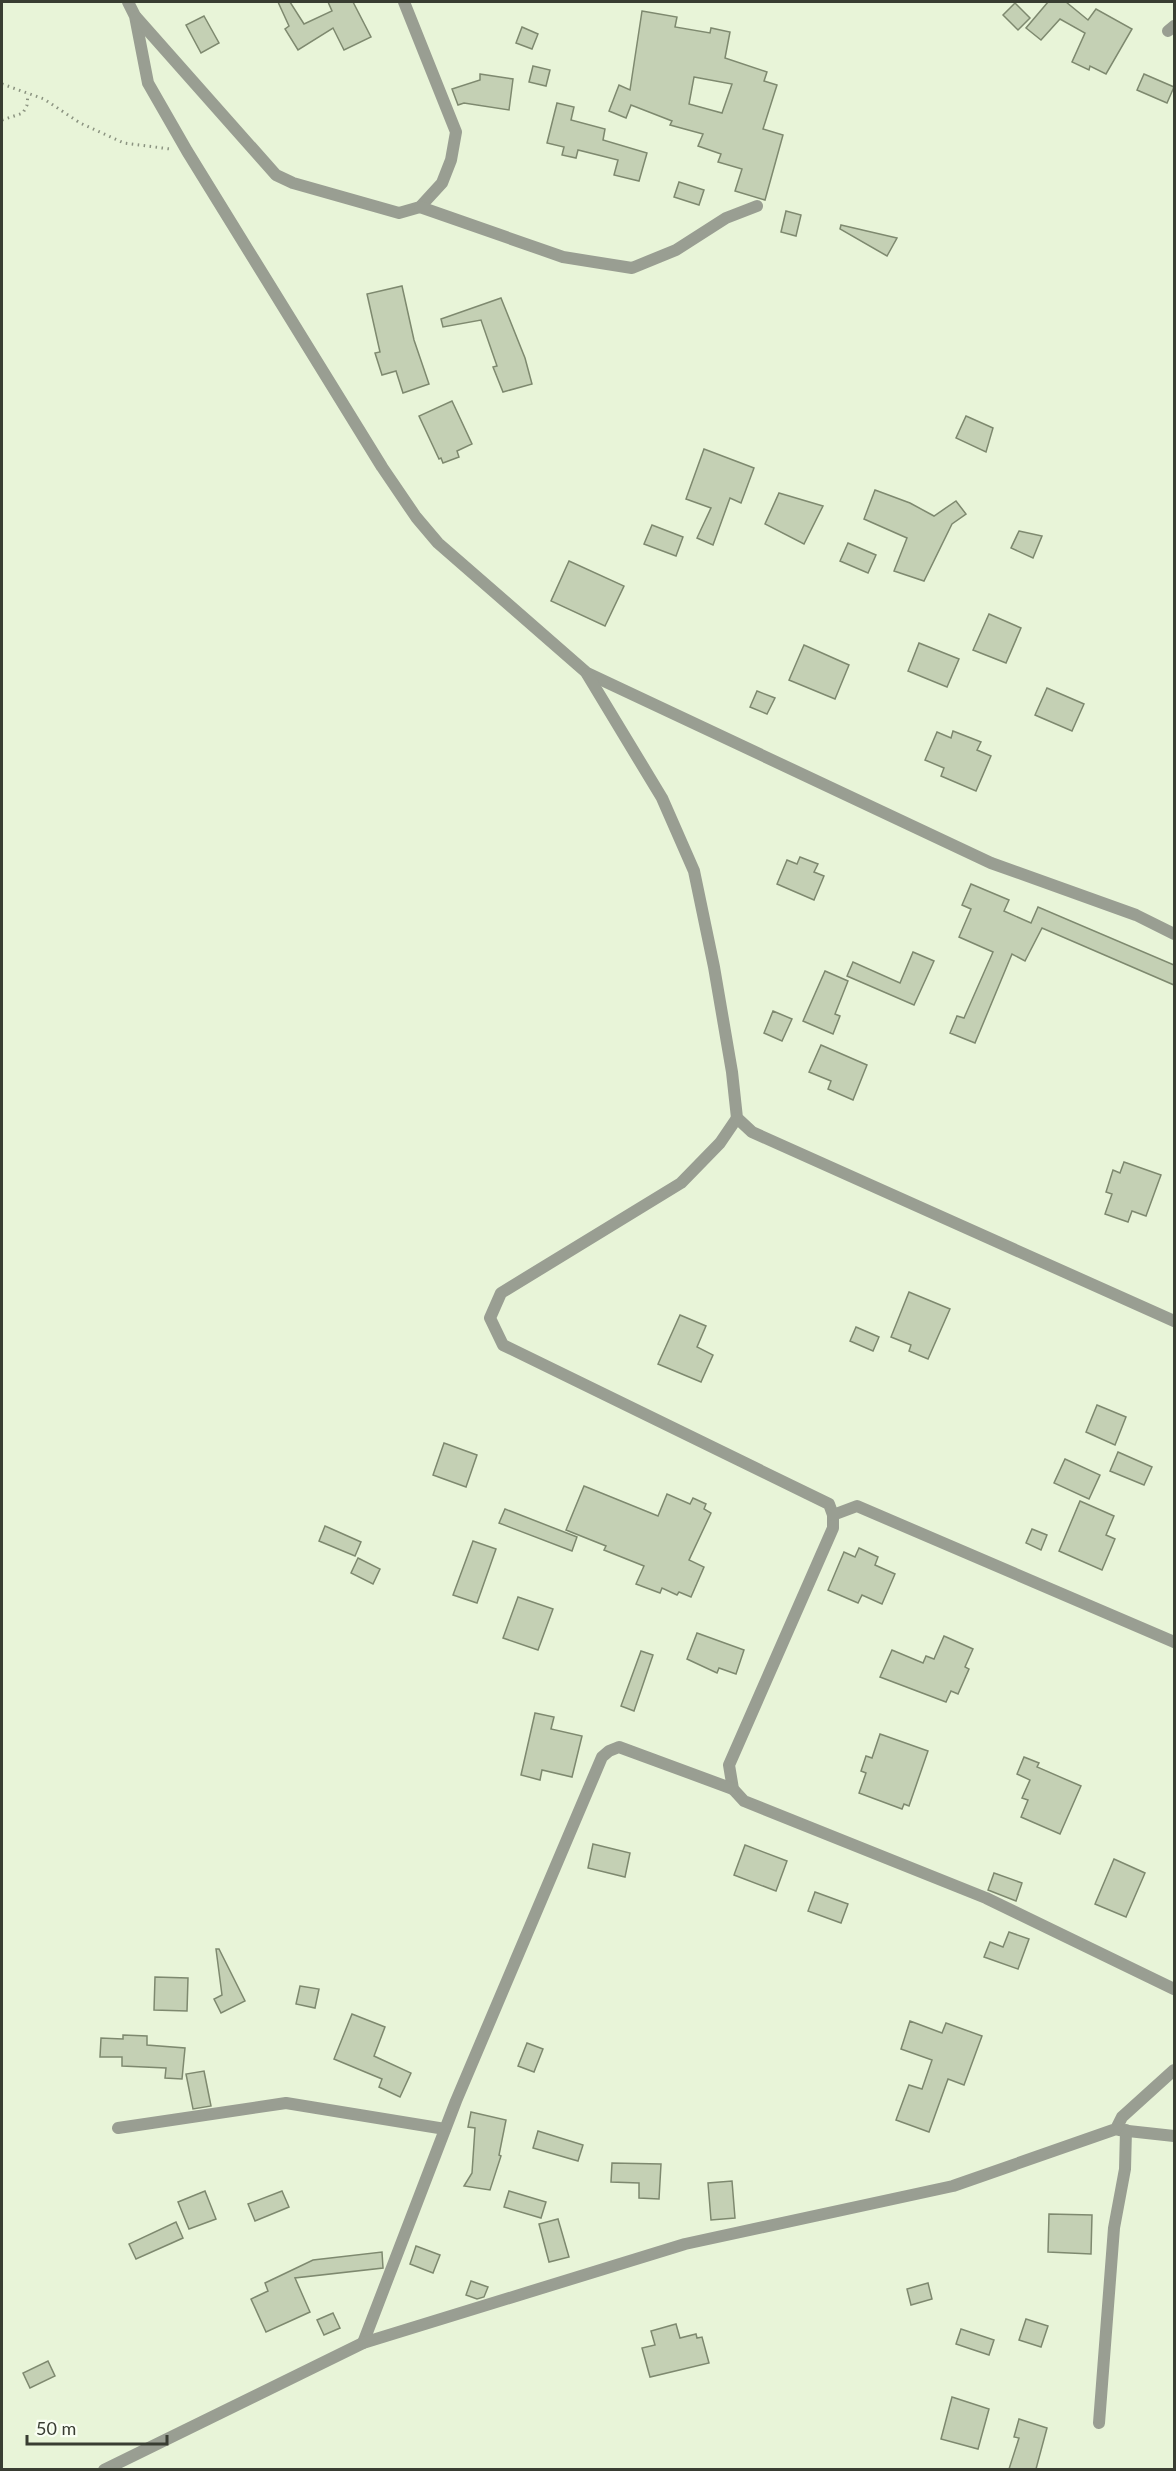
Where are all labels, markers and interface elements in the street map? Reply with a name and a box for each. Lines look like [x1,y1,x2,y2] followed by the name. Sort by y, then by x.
[27,2408,166,2446] scale bar
[36,2417,76,2439] text: 50 m

